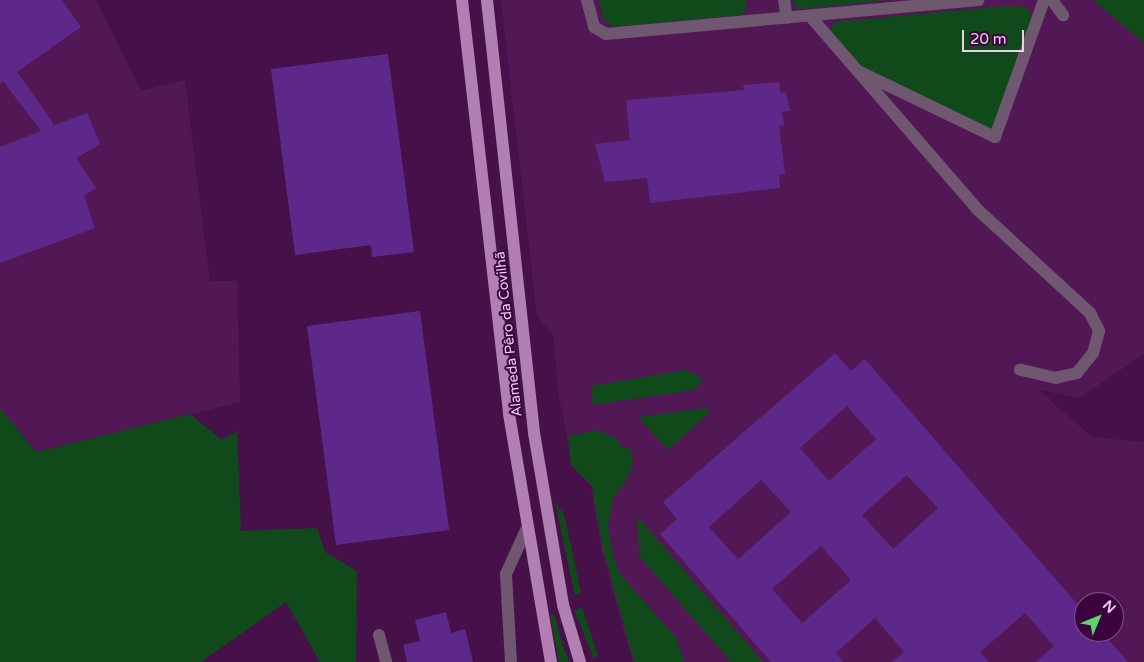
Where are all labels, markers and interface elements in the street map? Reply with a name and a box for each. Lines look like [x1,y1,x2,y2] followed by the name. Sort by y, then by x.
[964,20,1026,52] scale bar
[970,30,1007,48] text: 20 m
[492,250,526,418] street label: Alameda Pêro da Covilhã
[1074,592,1124,642] north arrow
[1099,597,1119,617] text: N

